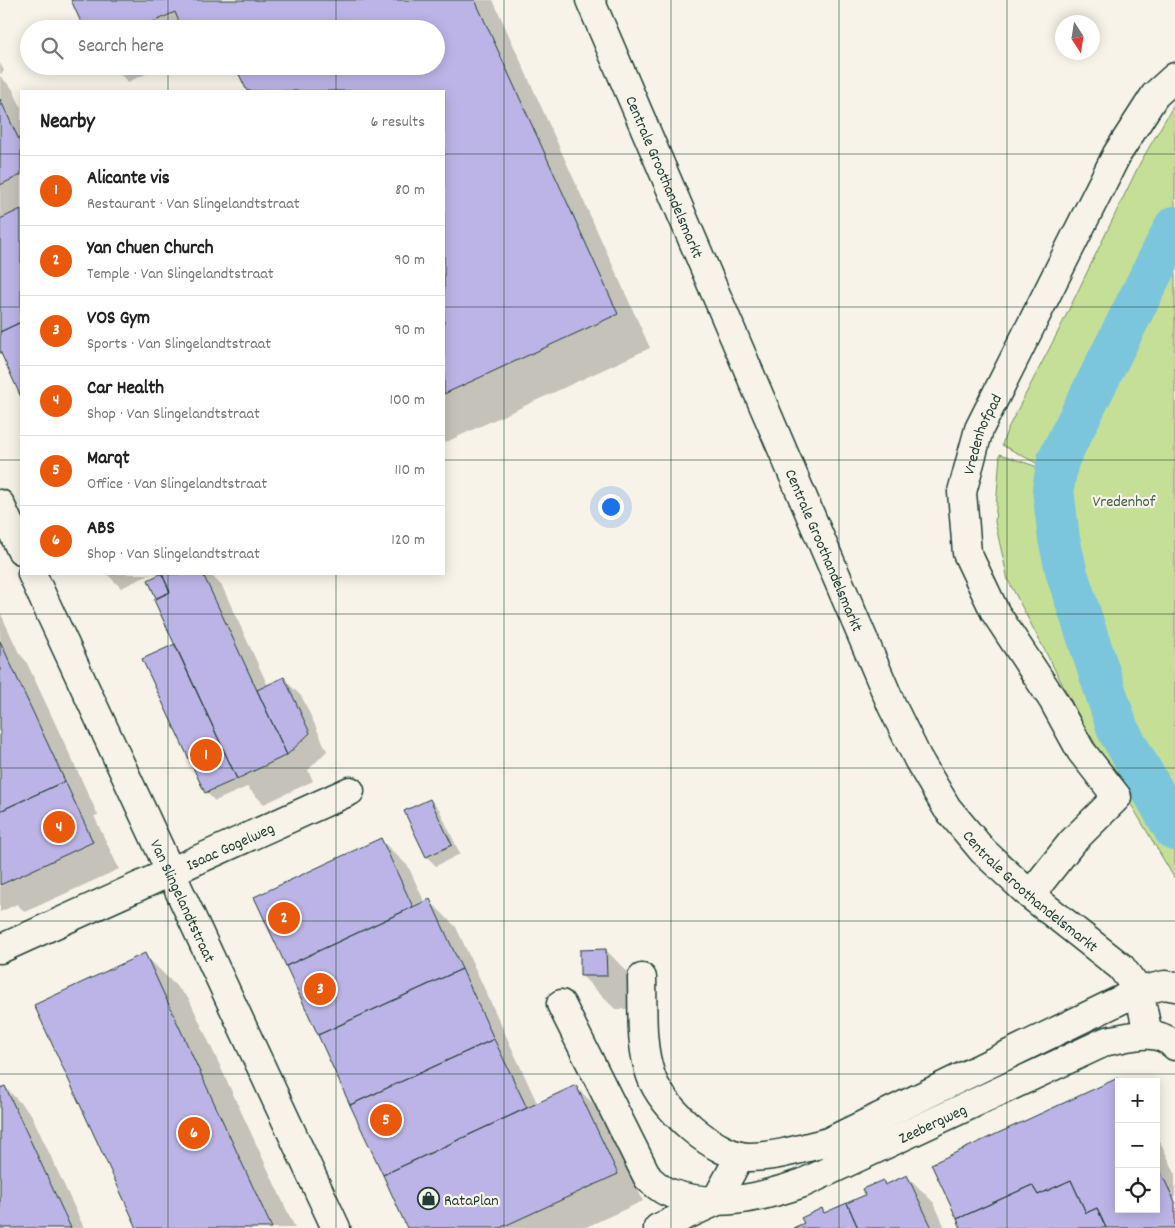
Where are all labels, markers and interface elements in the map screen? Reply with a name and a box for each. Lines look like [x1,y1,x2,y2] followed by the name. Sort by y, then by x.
[1055,15,1100,60] north arrow
[20,20,445,75] search box
[38,34,66,62] icon: search
[78,34,164,61] text: Search here
[618,93,708,262] street label: Centrale Groothandelsmarkt
[40,108,95,138] text: Nearby
[370,111,425,134] text: 6 results
[87,166,170,193] text: Alicante vis
[54,179,58,202] text: 1
[395,179,425,202] text: 80 m
[87,193,300,216] text: Restaurant · Van Slingelandtstraat
[87,236,213,263] text: Yan Chuen Church
[53,249,60,272] text: 2
[394,249,425,272] text: 90 m
[87,263,274,286] text: Temple · Van Slingelandtstraat
[87,306,150,333] text: VOS Gym
[52,319,60,342] text: 3
[394,319,425,342] text: 90 m
[87,333,271,356] text: Sports · Van Slingelandtstraat
[87,376,164,403] text: Car Health
[53,389,59,412] text: 4
[389,389,425,412] text: 100 m
[958,390,1009,478] street label: Vredenhofpad
[87,403,260,426] text: Shop · Van Slingelandtstraat
[87,446,130,473] text: Marqt
[52,459,60,482] text: 5
[395,459,425,482] text: 110 m
[778,466,868,636] street label: Centrale Groothandelsmarkt
[87,473,267,496] text: Office · Van Slingelandtstraat
[1093,491,1156,514] park label: Vredenhof
[598,494,624,520] your location
[87,516,115,543] text: ABS
[52,529,60,552] text: 6
[391,529,425,552] text: 120 m
[87,543,260,566] text: Shop · Van Slingelandtstraat
[190,736,222,774] pin: 1
[43,808,75,846] pin: 4
[183,818,278,877] street label: Isaac Gogelweg
[956,826,1102,959] street label: Centrale Groothandelsmarkt
[143,836,220,967] street label: Van Slingelandtstraat
[268,899,300,937] pin: 2
[304,970,336,1008] pin: 3
[1115,1078,1160,1213] map controls
[1115,1078,1160,1123] button: +
[896,1099,971,1151] street label: Zeebergweg
[370,1101,402,1139] pin: 5
[178,1114,210,1152] pin: 6
[1115,1123,1160,1168] button: −
[1115,1168,1160,1213] button: locate
[416,1187,440,1211] shop icon: RataPlan
[444,1190,499,1213] place label: RataPlan

